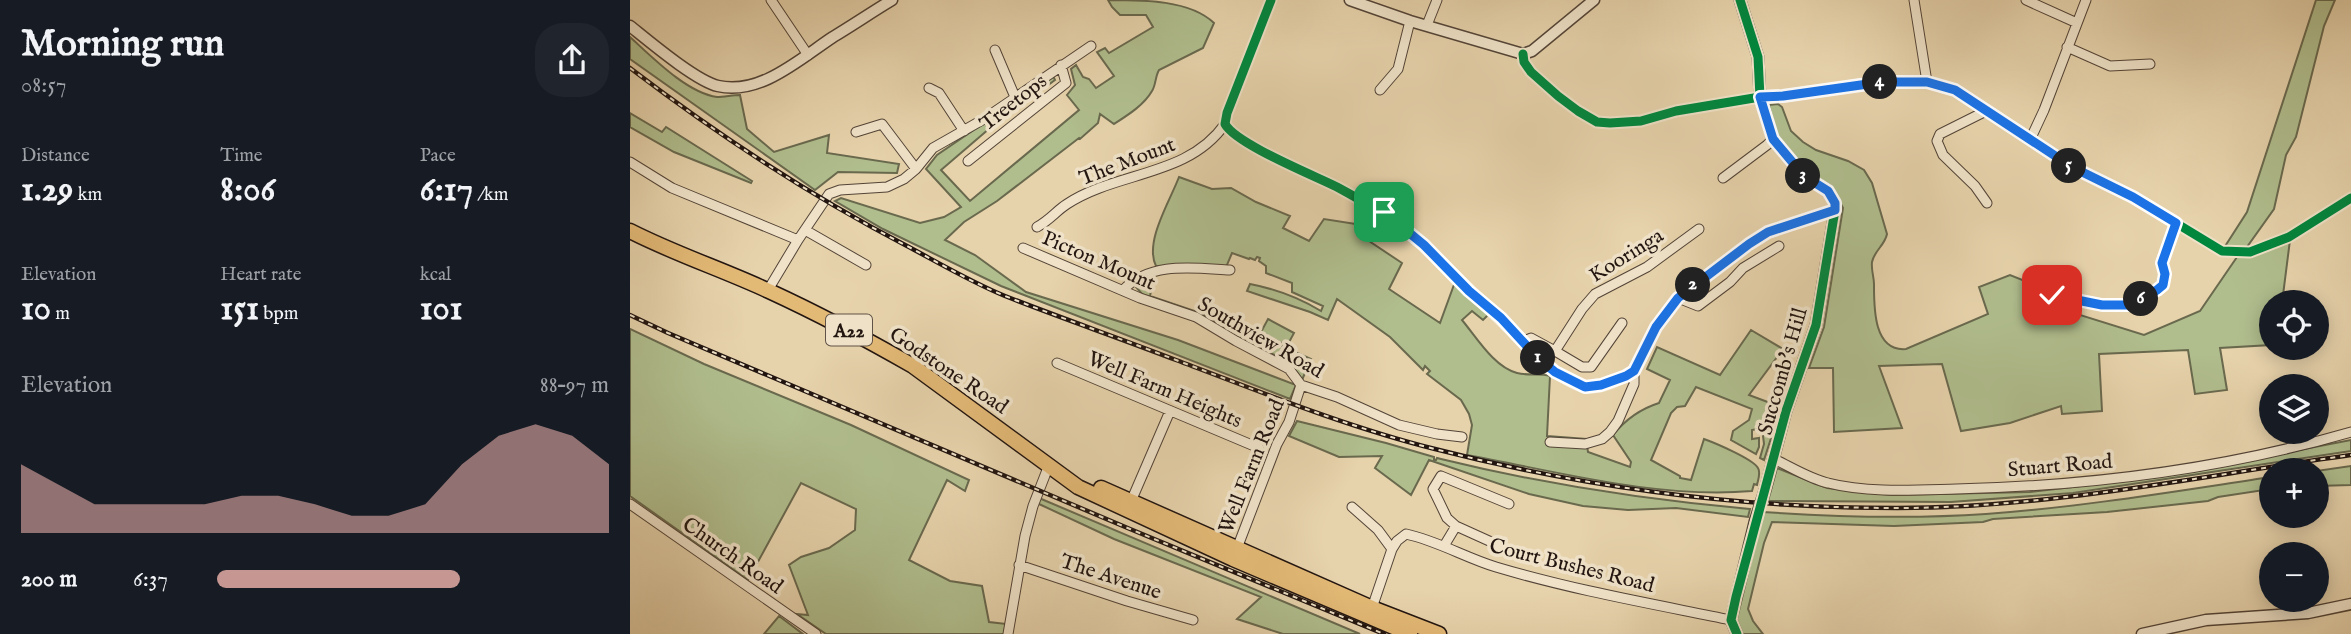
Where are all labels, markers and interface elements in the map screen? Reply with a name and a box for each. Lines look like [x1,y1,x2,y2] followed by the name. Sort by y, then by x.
[21,21,224,69] text: Morning run
[535,23,609,97] button: share
[1862,64,1898,100] pin: 4
[975,69,1053,138] street label: Treetops
[1875,69,1884,93] text: 4
[21,71,66,100] text: 08:57
[1076,132,1179,193] street label: The Mount
[21,144,90,168] text: Distance
[220,144,263,168] text: Time
[420,144,456,168] text: Pace
[2052,148,2086,184] pin: 5
[2065,153,2072,177] text: 5
[1786,158,1820,194] pin: 3
[1799,163,1806,187] text: 3
[21,168,73,213] text: 1.29
[220,168,275,213] text: 8:06
[420,168,473,213] text: 6:17
[1354,182,1414,242] pin
[73,183,102,207] text: km
[473,183,509,207] text: /km
[1365,193,1403,231] icon: arrive
[1585,222,1670,290] street label: Kooringa
[1038,225,1159,297] street label: Picton Mount
[21,263,96,287] text: Elevation
[220,263,301,287] text: Heart rate
[420,263,451,287] text: kcal
[2022,265,2082,325] pin
[1676,268,1710,302] pin: 2
[1688,272,1697,296] text: 2
[2033,276,2071,314] icon: check
[2124,282,2158,316] pin: 6
[2136,286,2145,310] text: 6
[21,287,51,332] text: 10
[220,287,259,332] text: 151
[420,287,463,332] text: 101
[2259,290,2329,612] map controls
[2259,290,2329,360] button: locate
[1192,291,1329,386] street label: Southview Road
[51,302,70,326] text: m
[259,302,298,326] text: bpm
[1752,304,1815,438] street label: Succomb's Hill
[826,314,872,346] road number: A22
[883,322,1014,421] street label: Godstone Road
[1520,340,1556,376] pin: 1
[1534,345,1541,369] text: 1
[1083,346,1246,435] street label: Well Farm Heights
[21,371,112,400] text: Elevation
[540,371,609,400] text: 88–97 m
[2259,374,2329,444] button: layers
[1213,395,1292,538] street label: Well Farm Road
[2007,448,2114,485] street label: Stuart Road
[2259,458,2329,528] button: +
[677,512,788,601] street label: Church Road
[1486,533,1658,600] street label: Court Bushes Road
[2259,542,2329,612] button: −
[1056,548,1165,607] street label: The Avenue
[21,565,77,594] text: 200 m
[133,565,168,594] text: 6:37

